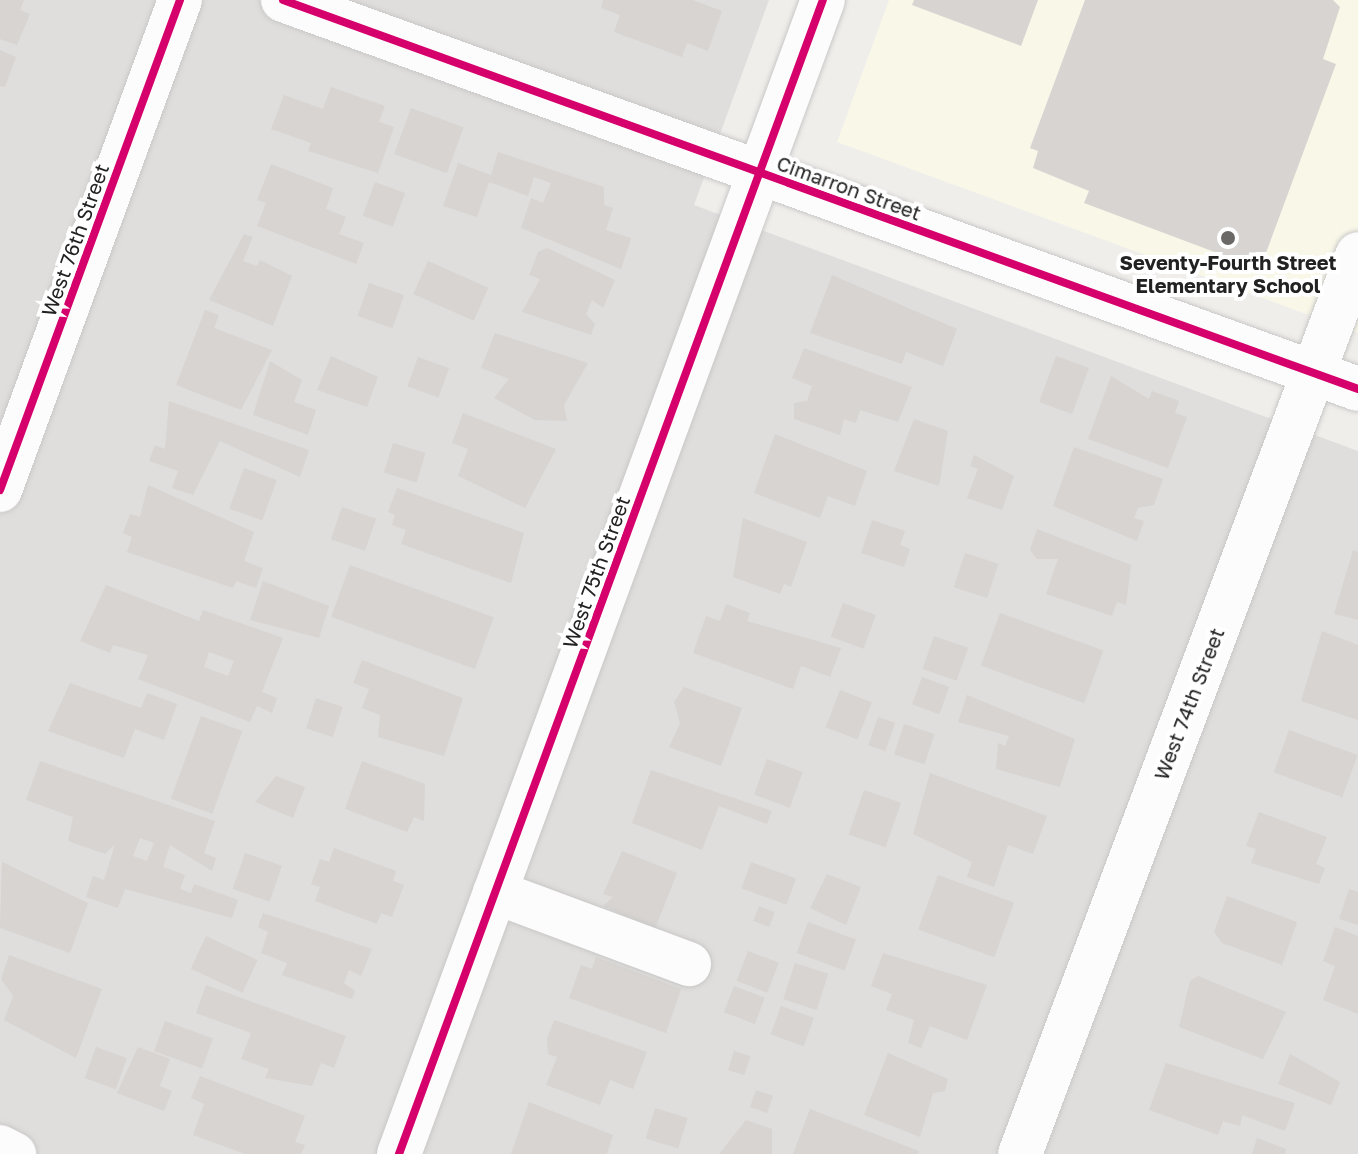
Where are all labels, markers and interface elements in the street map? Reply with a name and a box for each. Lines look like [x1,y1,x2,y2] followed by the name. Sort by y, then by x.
[774,151,924,225] street label: Cimarron Street
[36,160,114,320] street label: West 76th Street
[1219,229,1237,247] marker: Seventy-Fourth Street Elementary School
[1120,250,1336,297] place label: Seventy-Fourth Street Elementary School
[557,493,635,651] street label: West 75th Street
[1149,625,1229,783] street label: West 74th Street

